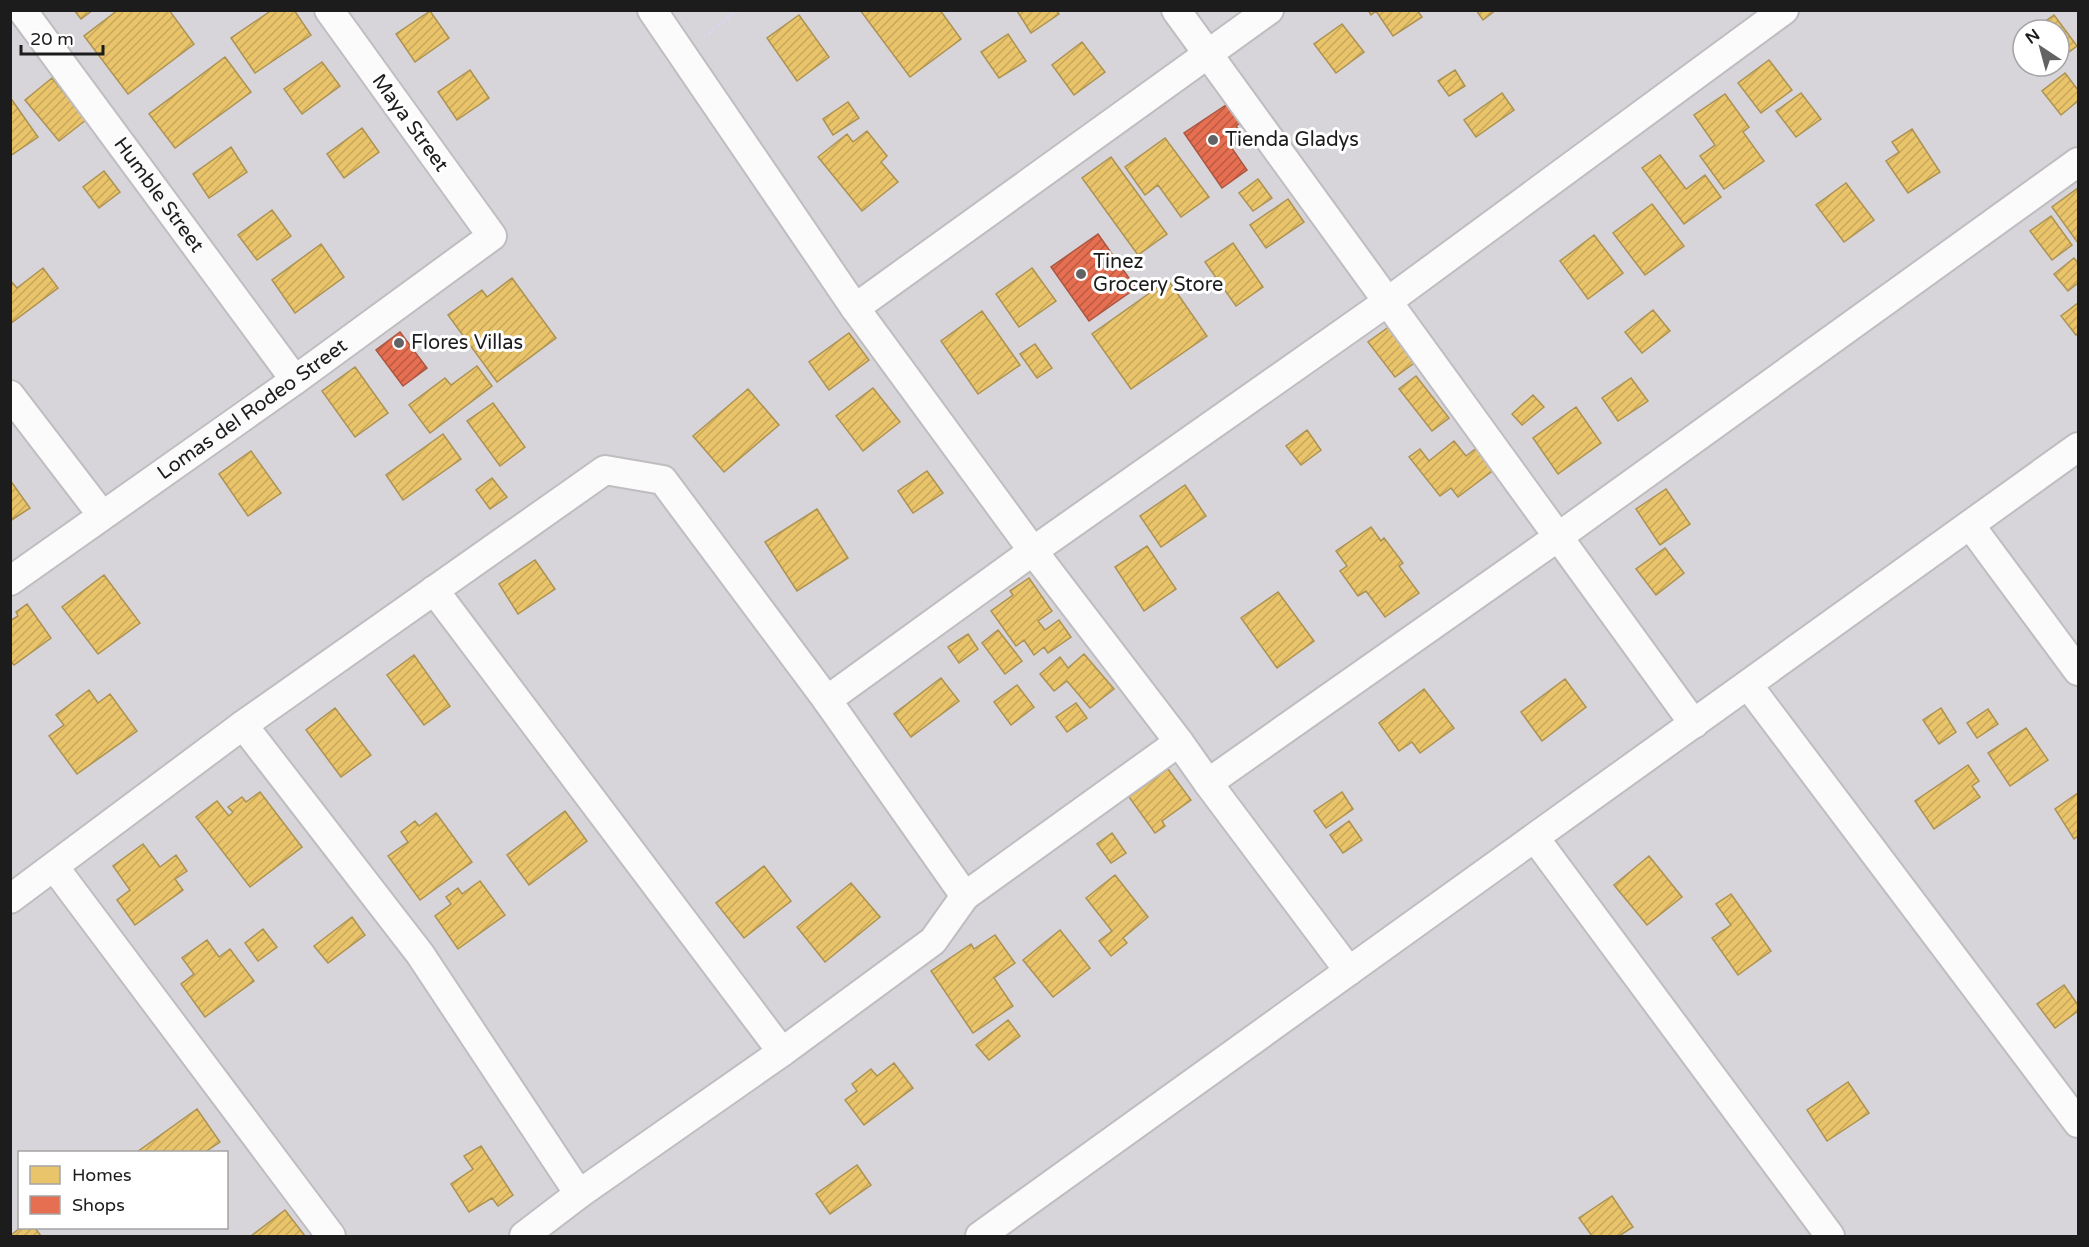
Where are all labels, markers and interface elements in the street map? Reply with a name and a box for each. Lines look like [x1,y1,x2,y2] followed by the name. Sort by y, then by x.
[21,18,104,56] scale bar
[2011,18,2071,78] north arrow
[2022,25,2044,49] text: N
[30,28,74,50] text: 20 m
[367,70,454,177] street label: Maya Street
[1225,128,1359,152] place label: Tienda Gladys
[108,133,209,258] street label: Humble Street
[1206,133,1220,147] marker: Tienda Gladys
[1093,250,1223,297] place label: Tinez Grocery Store
[1074,267,1088,281] marker: Tinez Grocery Store
[411,331,523,355] place label: Flores Villas
[153,334,352,485] street label: Lomas del Rodeo Street
[392,336,406,350] marker: Flores Villas
[18,1151,228,1229] legend
[72,1164,132,1186] text: Homes
[72,1194,125,1216] text: Shops

